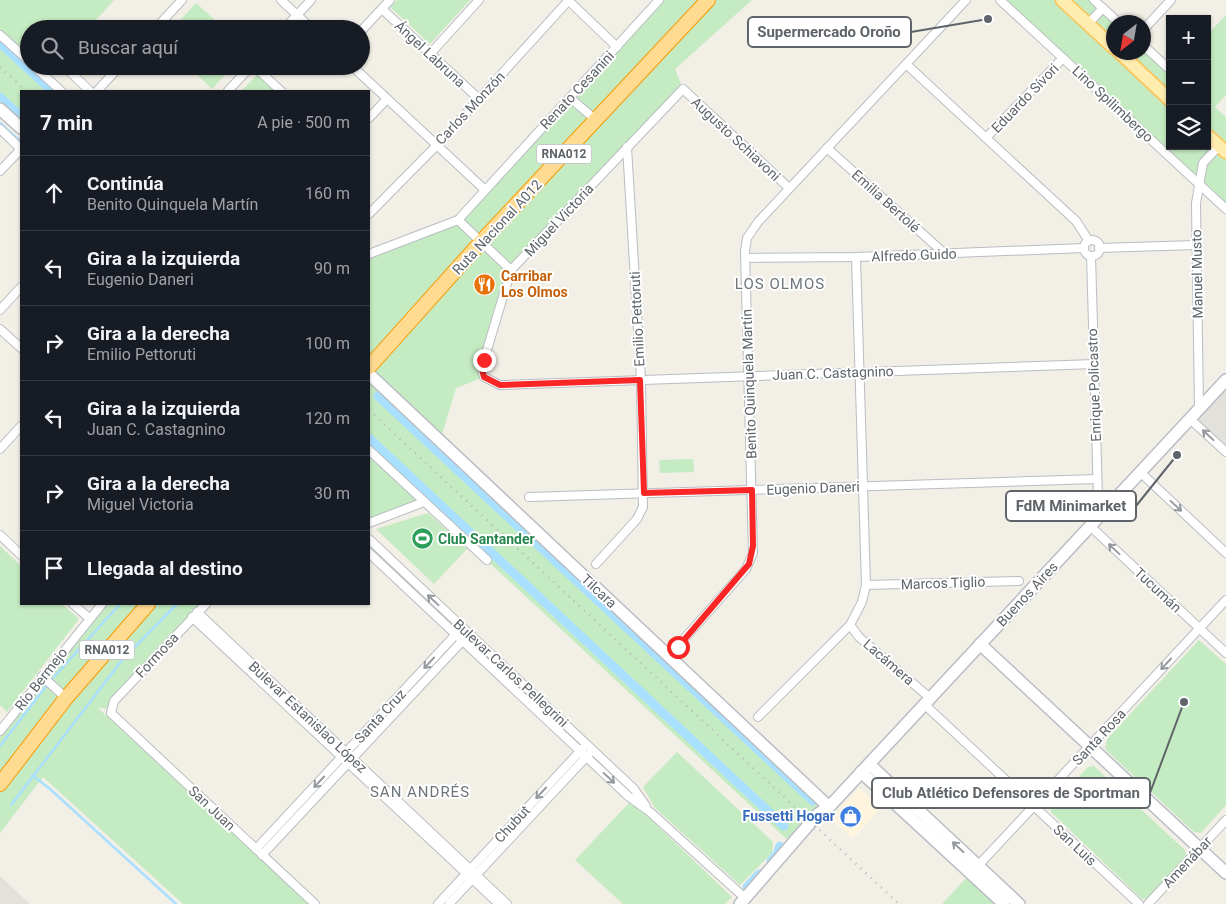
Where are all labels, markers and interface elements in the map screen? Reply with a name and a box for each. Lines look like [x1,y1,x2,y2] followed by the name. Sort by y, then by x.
[1106,15,1151,60] north arrow
[1166,15,1211,150] map controls
[1166,15,1211,60] button: +
[392,17,469,90] street label: Ángel Labruna
[748,17,911,47] callout: Supermercado Oroño
[20,20,370,75] search box
[757,23,901,41] text: Supermercado Oroño
[38,34,66,62] icon: search
[78,36,178,59] text: Buscar aquí
[537,48,617,132] street label: Renato Cesanini
[988,60,1062,136] street label: Eduardo Sívori
[1166,60,1211,105] button: −
[1069,62,1157,146] street label: Lino Spilimbergo
[432,68,508,148] street label: Carlos Monzón
[688,94,784,184] street label: Augusto Schiavoni
[1166,105,1211,150] button: layers
[40,111,93,135] text: 7 min
[257,113,350,132] text: A pie · 500 m
[536,144,592,164] road number: RNA012
[849,166,923,236] street label: Emilia Bertolé
[87,172,164,195] text: Continúa
[449,176,545,278] street label: Ruta Nacional A012
[40,179,68,207] icon: ahead
[521,180,597,260] street label: Miguel Victoria
[305,184,350,203] text: 160 m
[87,195,258,214] text: Benito Quinquela Martín
[1188,229,1206,319] street label: Manuel Musto
[871,246,957,264] street label: Alfredo Guido
[87,247,240,270] text: Gira a la izquierda
[40,254,68,282] icon: left
[314,259,350,278] text: 90 m
[501,268,568,300] place label: Carribar Los Olmos
[87,270,194,289] text: Eugenio Daneri
[627,271,647,367] street label: Emilio Pettoruti
[473,272,497,296] restaurant icon: Carribar Los Olmos
[735,275,825,293] district label: LOS OLMOS
[738,309,760,459] street label: Benito Quinquela Martín
[87,322,230,345] text: Gira a la derecha
[1084,328,1104,442] street label: Enrique Policastro
[40,329,68,357] icon: right
[305,334,350,353] text: 100 m
[87,345,196,364] text: Emilio Pettoruti
[473,349,496,372] route end
[772,363,894,383] street label: Juan C. Castagnino
[87,397,240,420] text: Gira a la izquierda
[40,404,68,432] icon: left
[305,409,350,428] text: 120 m
[87,420,226,439] text: Juan C. Castagnino
[1202,429,1214,441] one-way arrow
[87,472,230,495] text: Gira a la derecha
[766,478,860,498] street label: Eugenio Daneri
[40,479,68,507] icon: right
[314,484,350,503] text: 30 m
[1006,491,1136,521] callout: FdM Minimarket
[87,495,194,514] text: Miguel Victoria
[1016,497,1126,515] text: FdM Minimarket
[1169,500,1182,512] one-way arrow
[410,527,434,551] sports icon: Club Santander
[438,531,535,547] place label: Club Santander
[1107,543,1120,555] one-way arrow
[40,554,68,582] icon: arrive
[87,557,243,580] text: Llegada al destino
[993,559,1061,629] street label: Buenos Aires
[1131,564,1185,616] street label: Tucumán
[578,571,620,611] street label: Tilcara
[900,574,986,592] street label: Marcos Tiglio
[427,594,440,606] one-way arrow
[450,616,572,730] street label: Bulevar Carlos Pellegrini
[132,629,182,681] street label: Formosa
[667,636,690,659] route start
[860,636,918,688] street label: Lacámera
[80,640,134,660] road number: RNA012
[11,644,71,714] street label: Río Bermejo
[423,656,435,669] one-way arrow
[246,658,370,776] street label: Bulevar Estanislao López
[1160,658,1172,671] one-way arrow
[351,686,409,746] street label: Santa Cruz
[1069,706,1129,768] street label: Santa Rosa
[602,772,615,784] one-way arrow
[313,775,324,788] one-way arrow
[872,778,1150,808] callout: Club Atlético Defensores de Sportman
[185,782,239,834] street label: San Juan
[370,783,470,801] district label: SAN ANDRÉS
[882,784,1140,802] text: Club Atlético Defensores de Sportman
[535,786,547,799] one-way arrow
[491,802,533,846] street label: Chubut
[839,804,863,828] shop icon: Fussetti Hogar
[743,808,835,824] place label: Fussetti Hogar
[1050,821,1100,869] street label: San Luis
[1159,833,1215,891] street label: Amenábar
[952,841,965,853] one-way arrow

